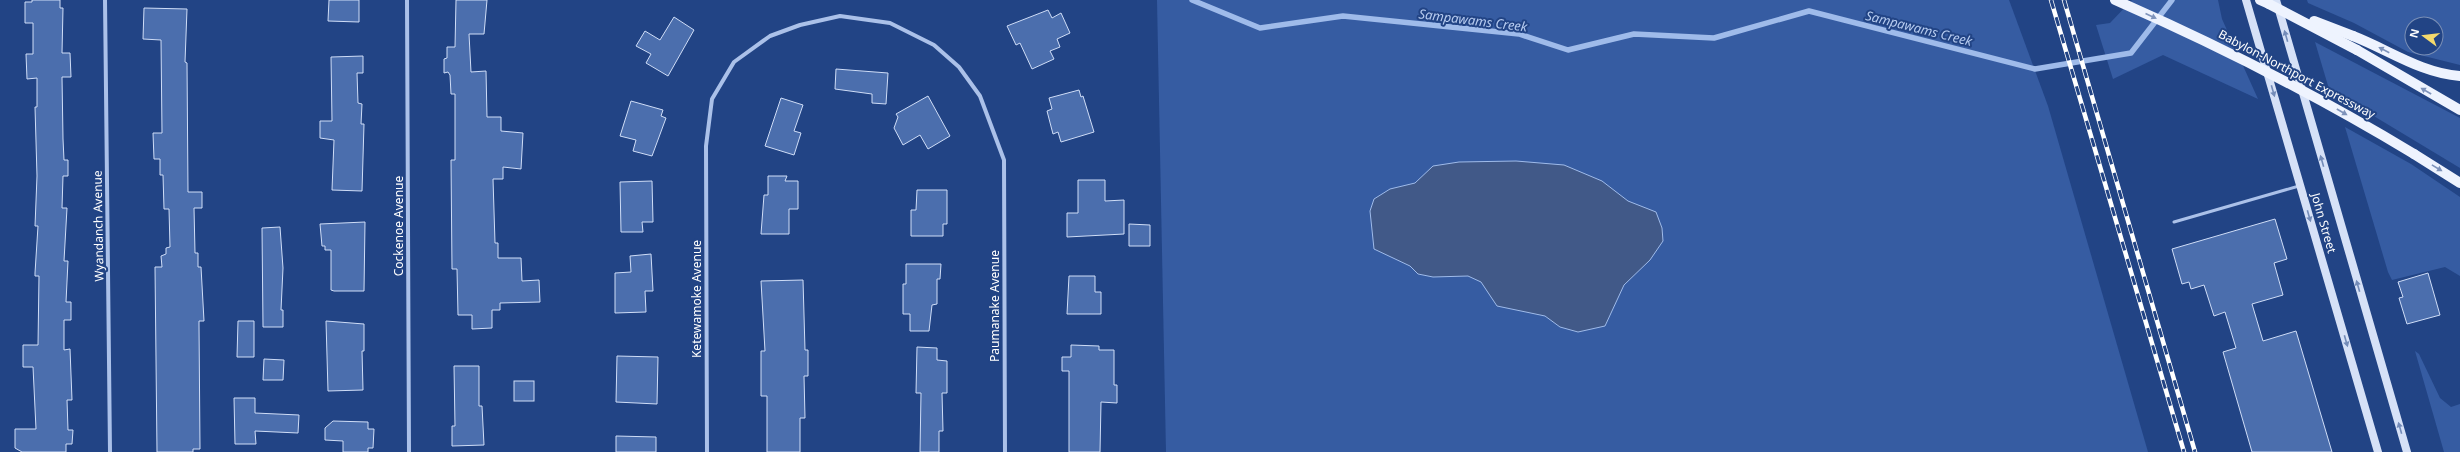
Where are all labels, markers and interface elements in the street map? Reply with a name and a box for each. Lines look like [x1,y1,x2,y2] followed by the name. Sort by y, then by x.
[1418,4,1529,36] water label: Sampawams Creek
[1864,6,1975,50] water label: Sampawams Creek
[2145,12,2157,19] one-way arrow
[2404,16,2444,56] north arrow
[2216,25,2379,123] street label: Babylon-Northport Expressway
[2405,27,2422,40] text: N
[2283,30,2289,42] one-way arrow
[2378,46,2390,53] one-way arrow
[2270,85,2276,97] one-way arrow
[2420,87,2432,94] one-way arrow
[2336,108,2348,115] one-way arrow
[2319,155,2325,167] one-way arrow
[2431,165,2443,172] one-way arrow
[89,170,107,282] street label: Wyandanch Avenue
[390,176,407,276] street label: Cockenoe Avenue
[2307,190,2341,256] street label: John Street
[2306,210,2312,222] one-way arrow
[688,240,705,358] street label: Ketewamoke Avenue
[986,250,1003,362] street label: Paumanake Avenue
[2355,280,2361,292] one-way arrow
[2343,335,2349,347] one-way arrow
[2397,422,2403,434] one-way arrow

